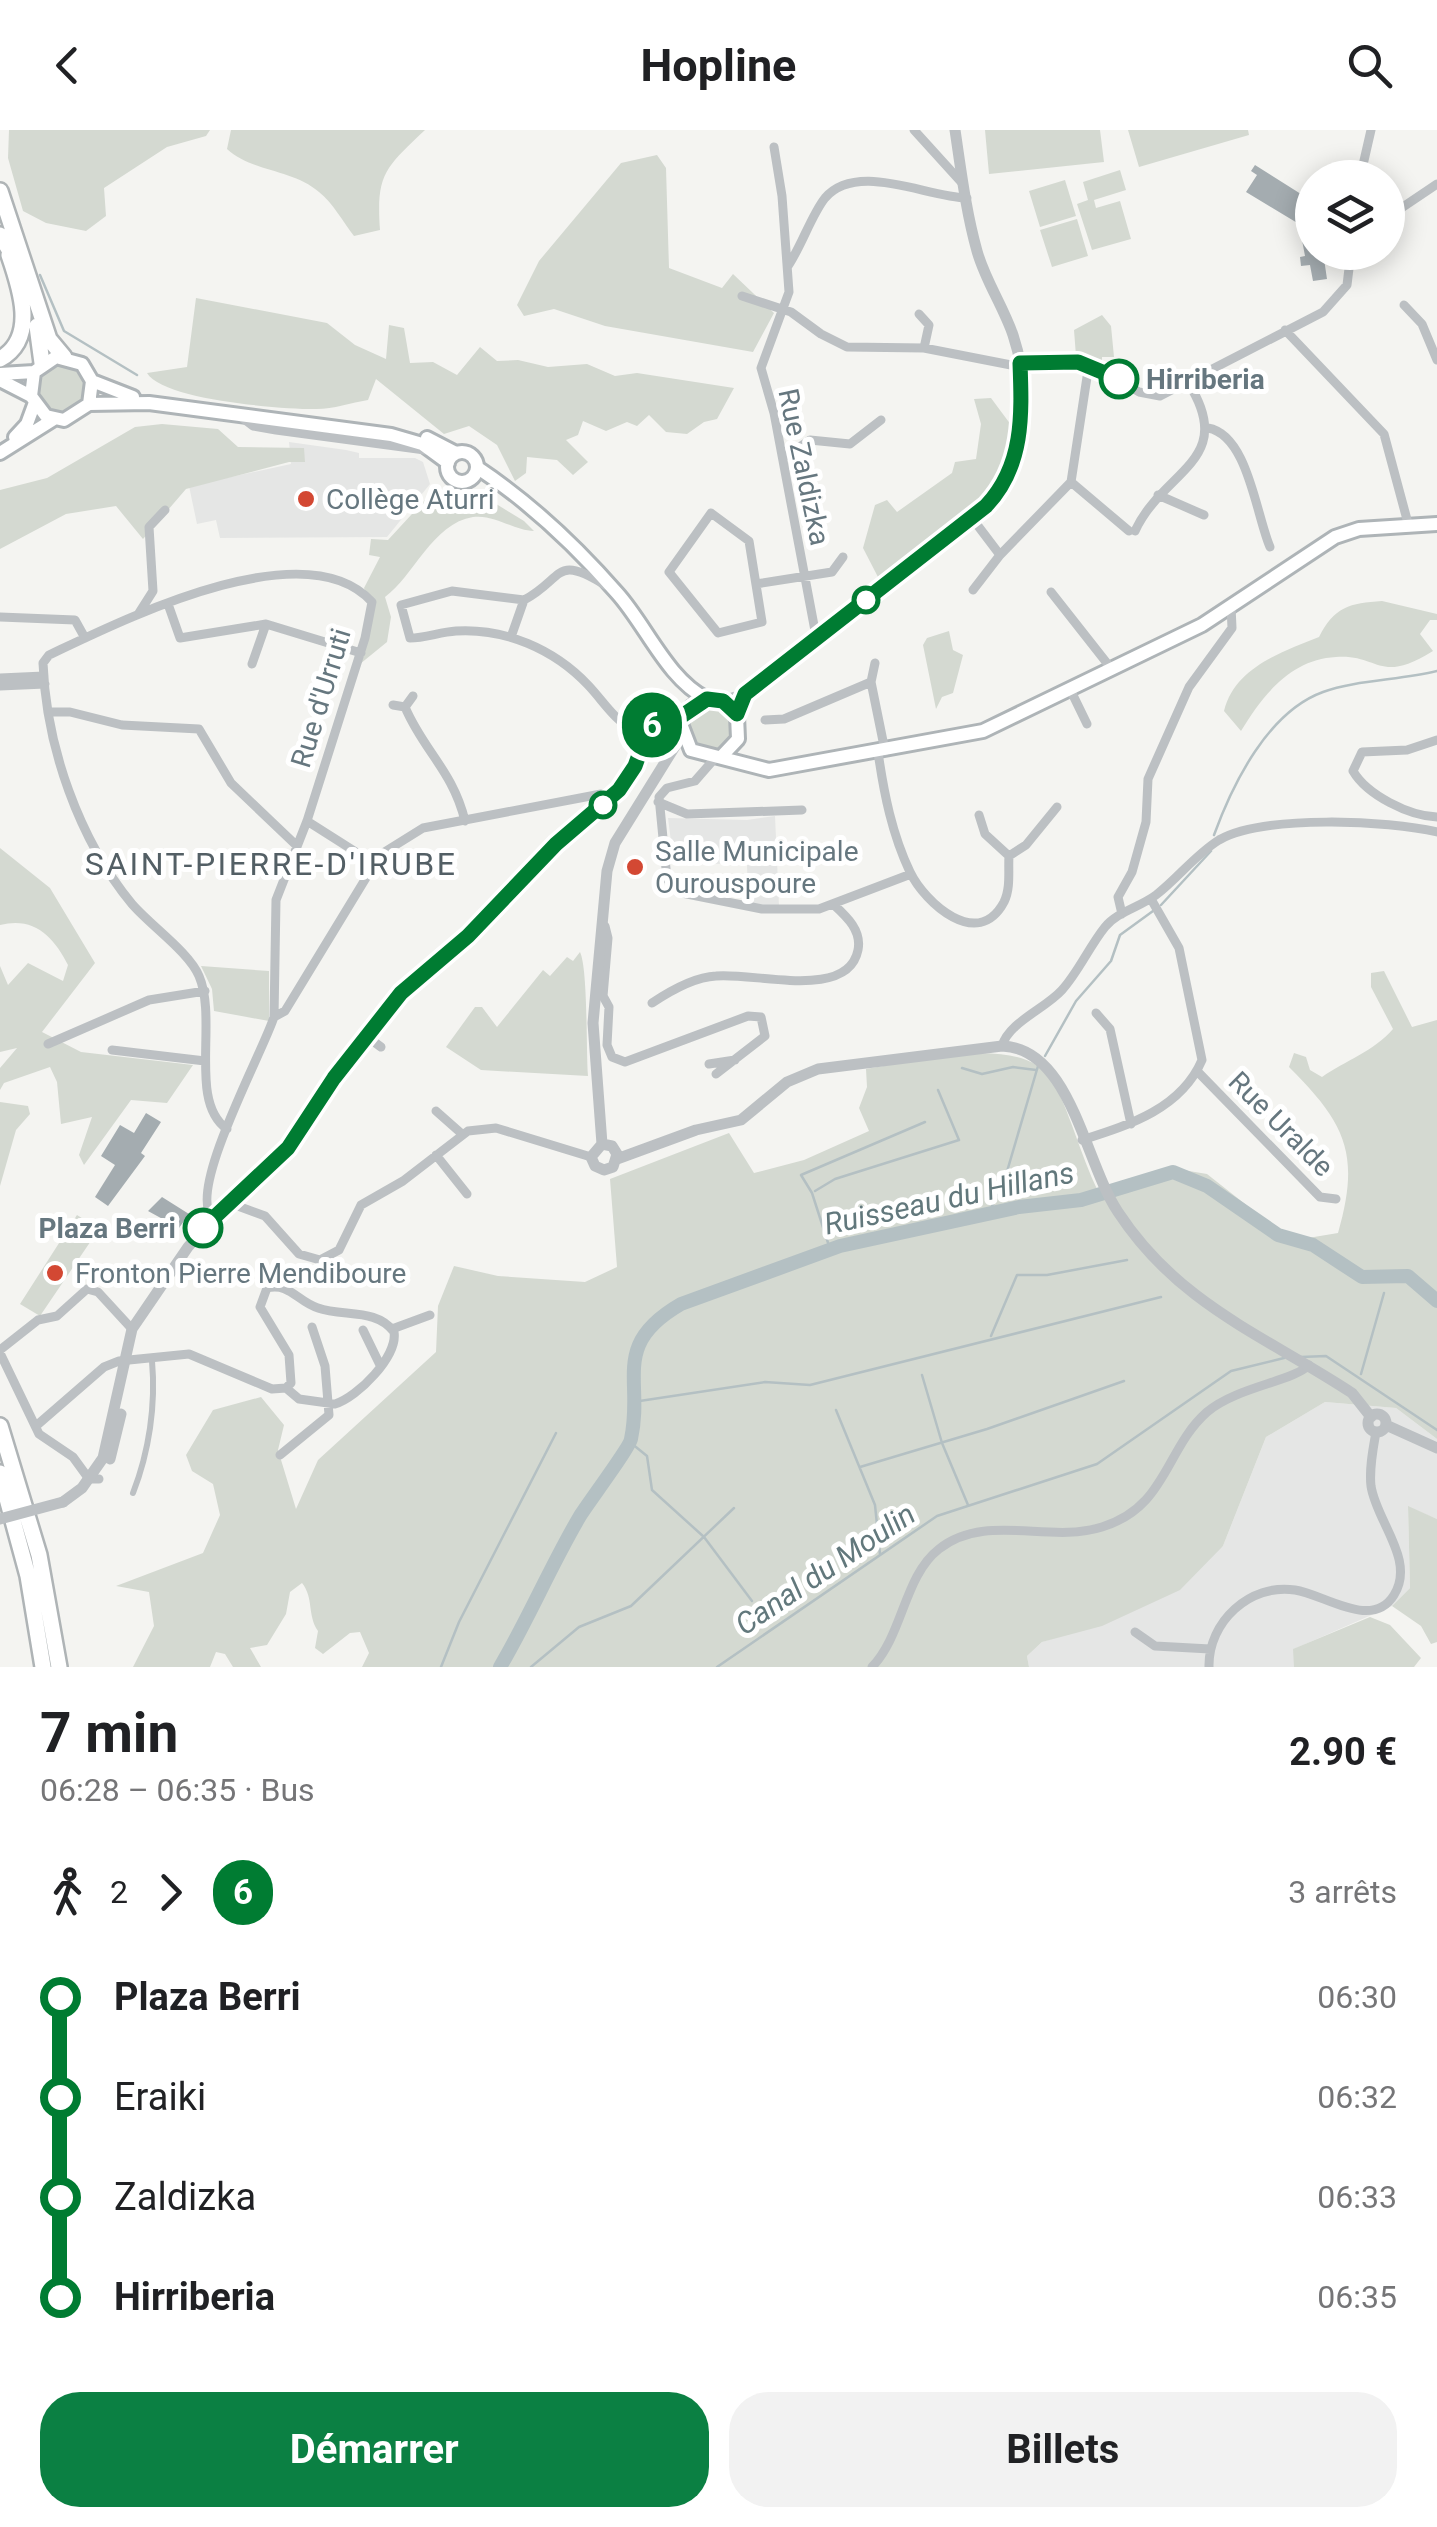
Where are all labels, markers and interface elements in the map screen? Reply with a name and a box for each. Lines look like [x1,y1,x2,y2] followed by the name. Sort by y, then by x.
[40,38,95,93] icon: back
[1342,38,1397,93] icon: search
[641,39,796,92] text: Hopline
[1295,160,1405,270] map controls
[1295,160,1405,270] button: layers
[1100,360,1138,398] marker: Hirriberia
[1146,363,1265,396] place label: Hirriberia
[771,386,837,548] street label: Rue Zaldizka
[326,483,495,516] place label: Collège Aturri
[295,488,317,510] marker: Collège Aturri
[853,587,879,613] unlabelled marker
[284,624,358,772] street label: Rue d'Urruti
[620,692,684,758] line badge: 6
[642,705,662,746] text: 6
[590,792,616,818] unlabelled marker
[655,835,859,900] place label: Salle Municipale Ourouspoure
[85,845,457,883] district label: SAINT-PIERRE-D'IRUBE
[624,856,646,878] marker: Salle Municipale Ourouspoure
[1222,1065,1340,1183] street label: Rue Uralde
[821,1154,1077,1242] water label: Ruisseau du Hillans
[184,1209,222,1247] marker: Plaza Berri
[38,1212,176,1245] place label: Plaza Berri
[75,1257,406,1290] place label: Fronton Pierre Mendiboure
[44,1262,66,1284] marker: Fronton Pierre Mendiboure
[728,1496,922,1642] water label: Canal du Moulin
[40,1701,178,1765] text: 7 min
[1289,1730,1397,1774] text: 2.90 €
[40,1771,315,1809] text: 06:28 – 06:35 · Bus
[40,1865,95,1920] icon: walk
[143,1865,198,1920] icon: forward
[233,1872,253,1913] text: 6
[110,1873,128,1911] text: 2
[1288,1873,1397,1911] text: 3 arrêts
[114,1975,301,2019] text: Plaza Berri
[1317,1978,1397,2016] text: 06:30
[114,2075,206,2119] text: Eraiki
[1317,2078,1397,2116] text: 06:32
[114,2175,256,2219] text: Zaldizka
[1317,2178,1397,2216] text: 06:33
[114,2275,275,2319] text: Hirriberia
[1317,2278,1397,2316] text: 06:35
[40,2392,709,2507] button: Démarrer
[729,2392,1397,2507] button: Billets

